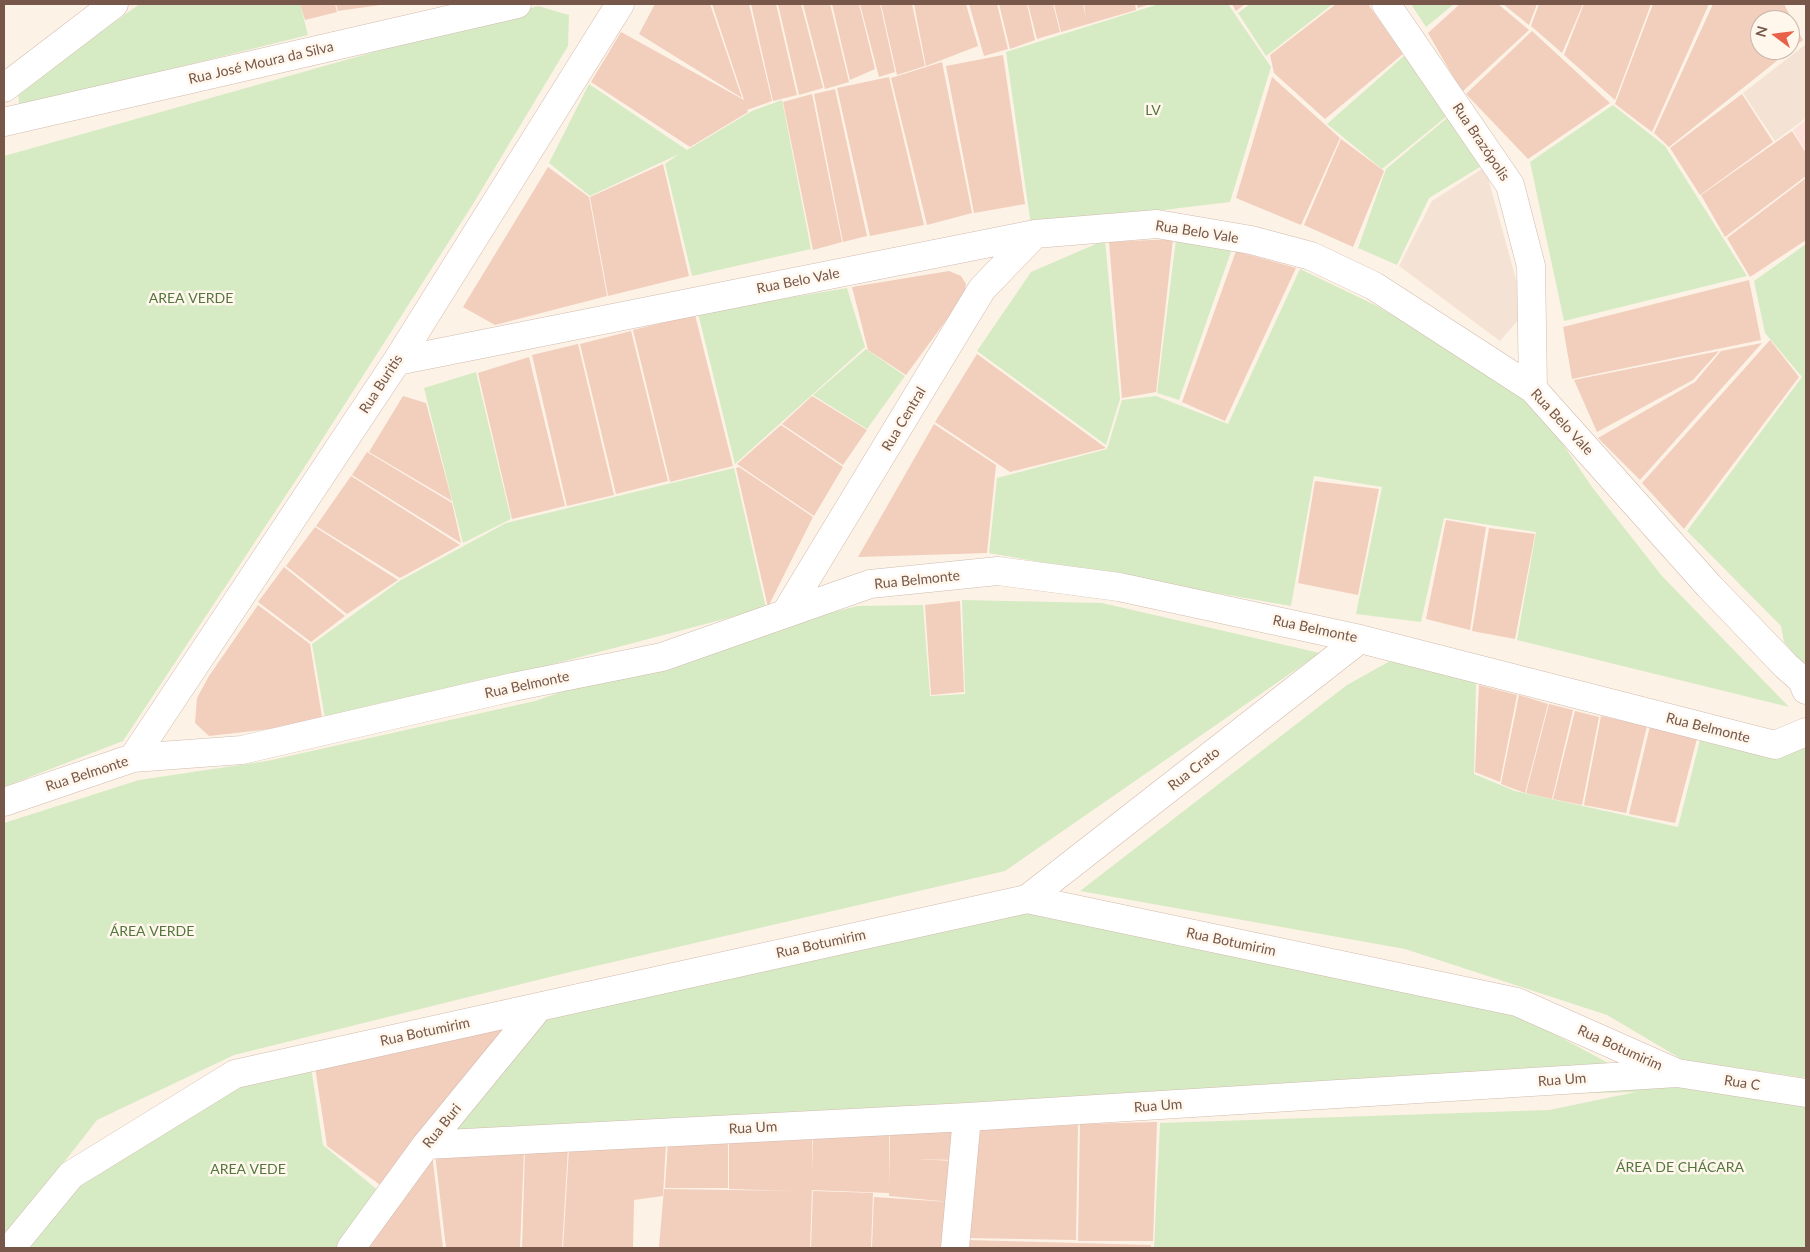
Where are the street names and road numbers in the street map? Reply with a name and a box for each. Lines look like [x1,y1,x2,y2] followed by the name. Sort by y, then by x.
[187,38,335,88] street label: Rua José Moura da Silva
[1449,100,1513,184] street label: Rua Brazópolis
[1154,217,1240,247] street label: Rua Belo Vale
[755,265,841,297] street label: Rua Belo Vale
[356,351,406,417] street label: Rua Buritis
[878,384,930,454] street label: Rua Central
[1527,386,1597,458] street label: Rua Belo Vale
[873,567,961,593] street label: Rua Belmonte
[1271,612,1359,646] street label: Rua Belmonte
[483,668,571,702] street label: Rua Belmonte
[1664,709,1752,747] street label: Rua Belmonte
[1165,744,1223,794] street label: Rua Crato
[44,753,130,795] street label: Rua Belmonte
[1185,924,1277,960] street label: Rua Botumirim
[775,926,867,962] street label: Rua Botumirim
[379,1014,471,1050] street label: Rua Botumirim
[1575,1022,1665,1074] street label: Rua Botumirim
[1537,1070,1587,1090] street label: Rua Um
[1723,1072,1761,1094] street label: Rua C
[1133,1096,1183,1116] street label: Rua Um
[419,1101,465,1151] street label: Rua Buri
[728,1118,778,1138] street label: Rua Um

